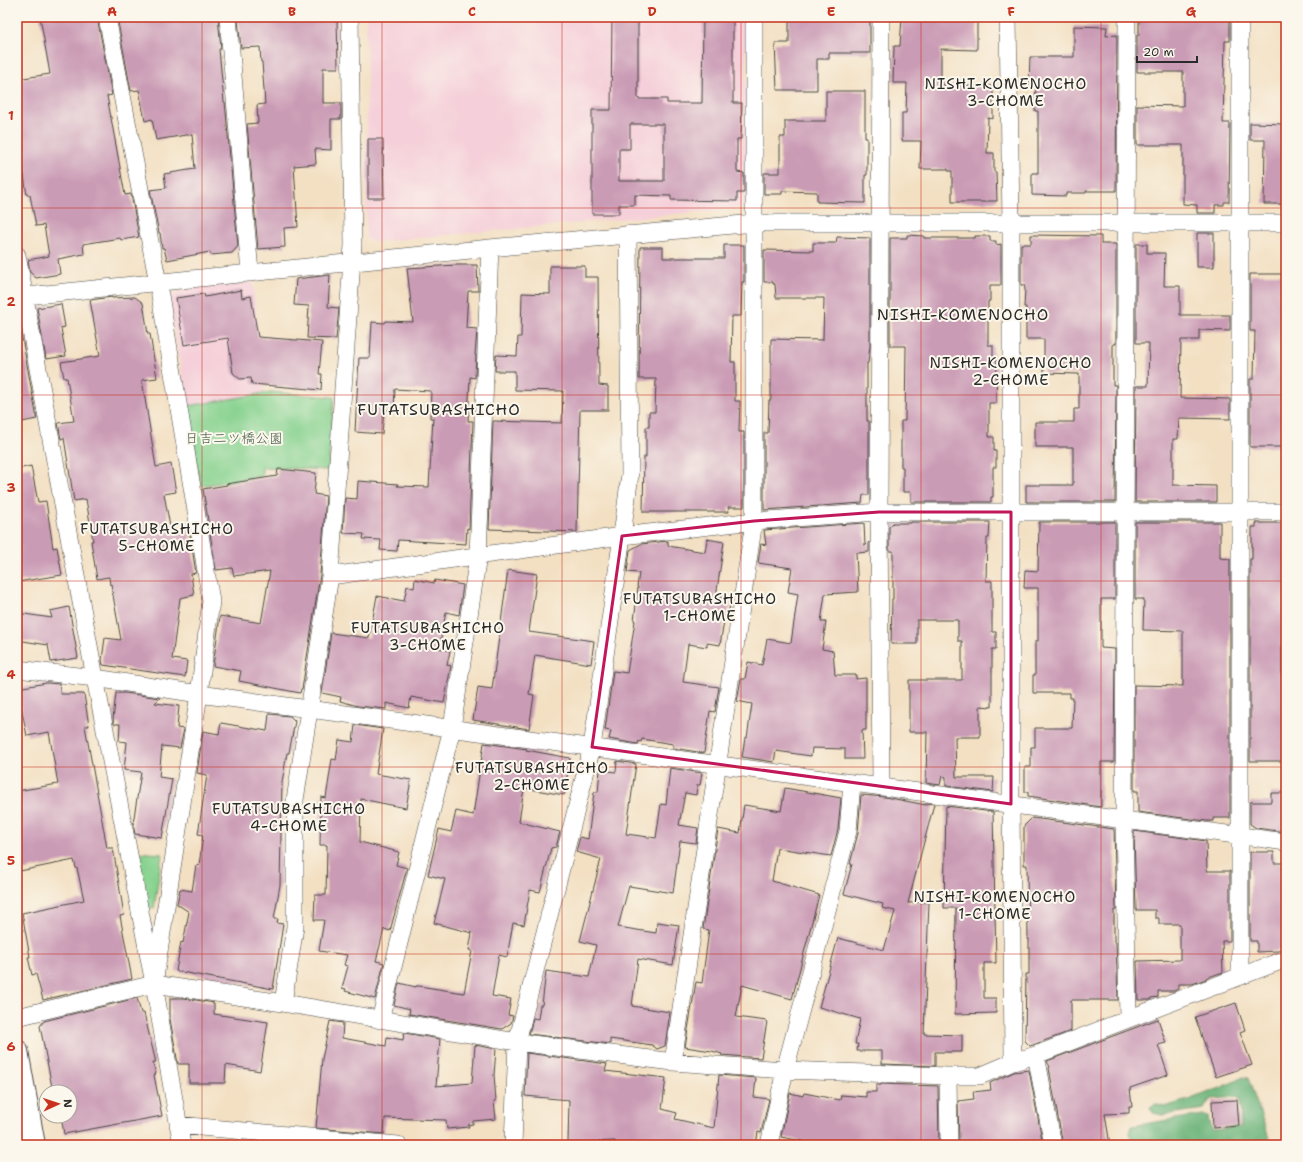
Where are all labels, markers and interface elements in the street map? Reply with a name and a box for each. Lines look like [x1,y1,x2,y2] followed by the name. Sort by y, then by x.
[107,3,117,20] text: A
[288,3,296,20] text: B
[468,3,476,20] text: C
[647,3,657,20] text: D
[827,3,836,20] text: E
[1007,3,1015,20] text: F
[1186,3,1197,20] text: G
[1137,38,1197,64] scale bar
[1143,44,1174,60] text: 20 m
[925,74,1087,111] district label: NISHI-KOMENOCHO 3-CHOME
[8,107,14,124] text: 1
[6,293,16,310] text: 2
[877,304,1049,325] district label: NISHI-KOMENOCHO
[930,353,1092,390] district label: NISHI-KOMENOCHO 2-CHOME
[357,399,521,420] district label: FUTATSUBASHICHO
[185,429,283,447] park label: 日吉二ツ橋公園
[6,479,16,496] text: 3
[80,519,234,556] district label: FUTATSUBASHICHO 5-CHOME
[623,589,777,626] district label: FUTATSUBASHICHO 1-CHOME
[351,618,505,655] district label: FUTATSUBASHICHO 3-CHOME
[6,666,16,683] text: 4
[455,758,609,795] district label: FUTATSUBASHICHO 2-CHOME
[212,799,366,836] district label: FUTATSUBASHICHO 4-CHOME
[7,852,15,869] text: 5
[914,887,1076,924] district label: NISHI-KOMENOCHO 1-CHOME
[6,1038,16,1055] text: 6
[38,1084,78,1124] north arrow
[60,1099,75,1109] text: N

